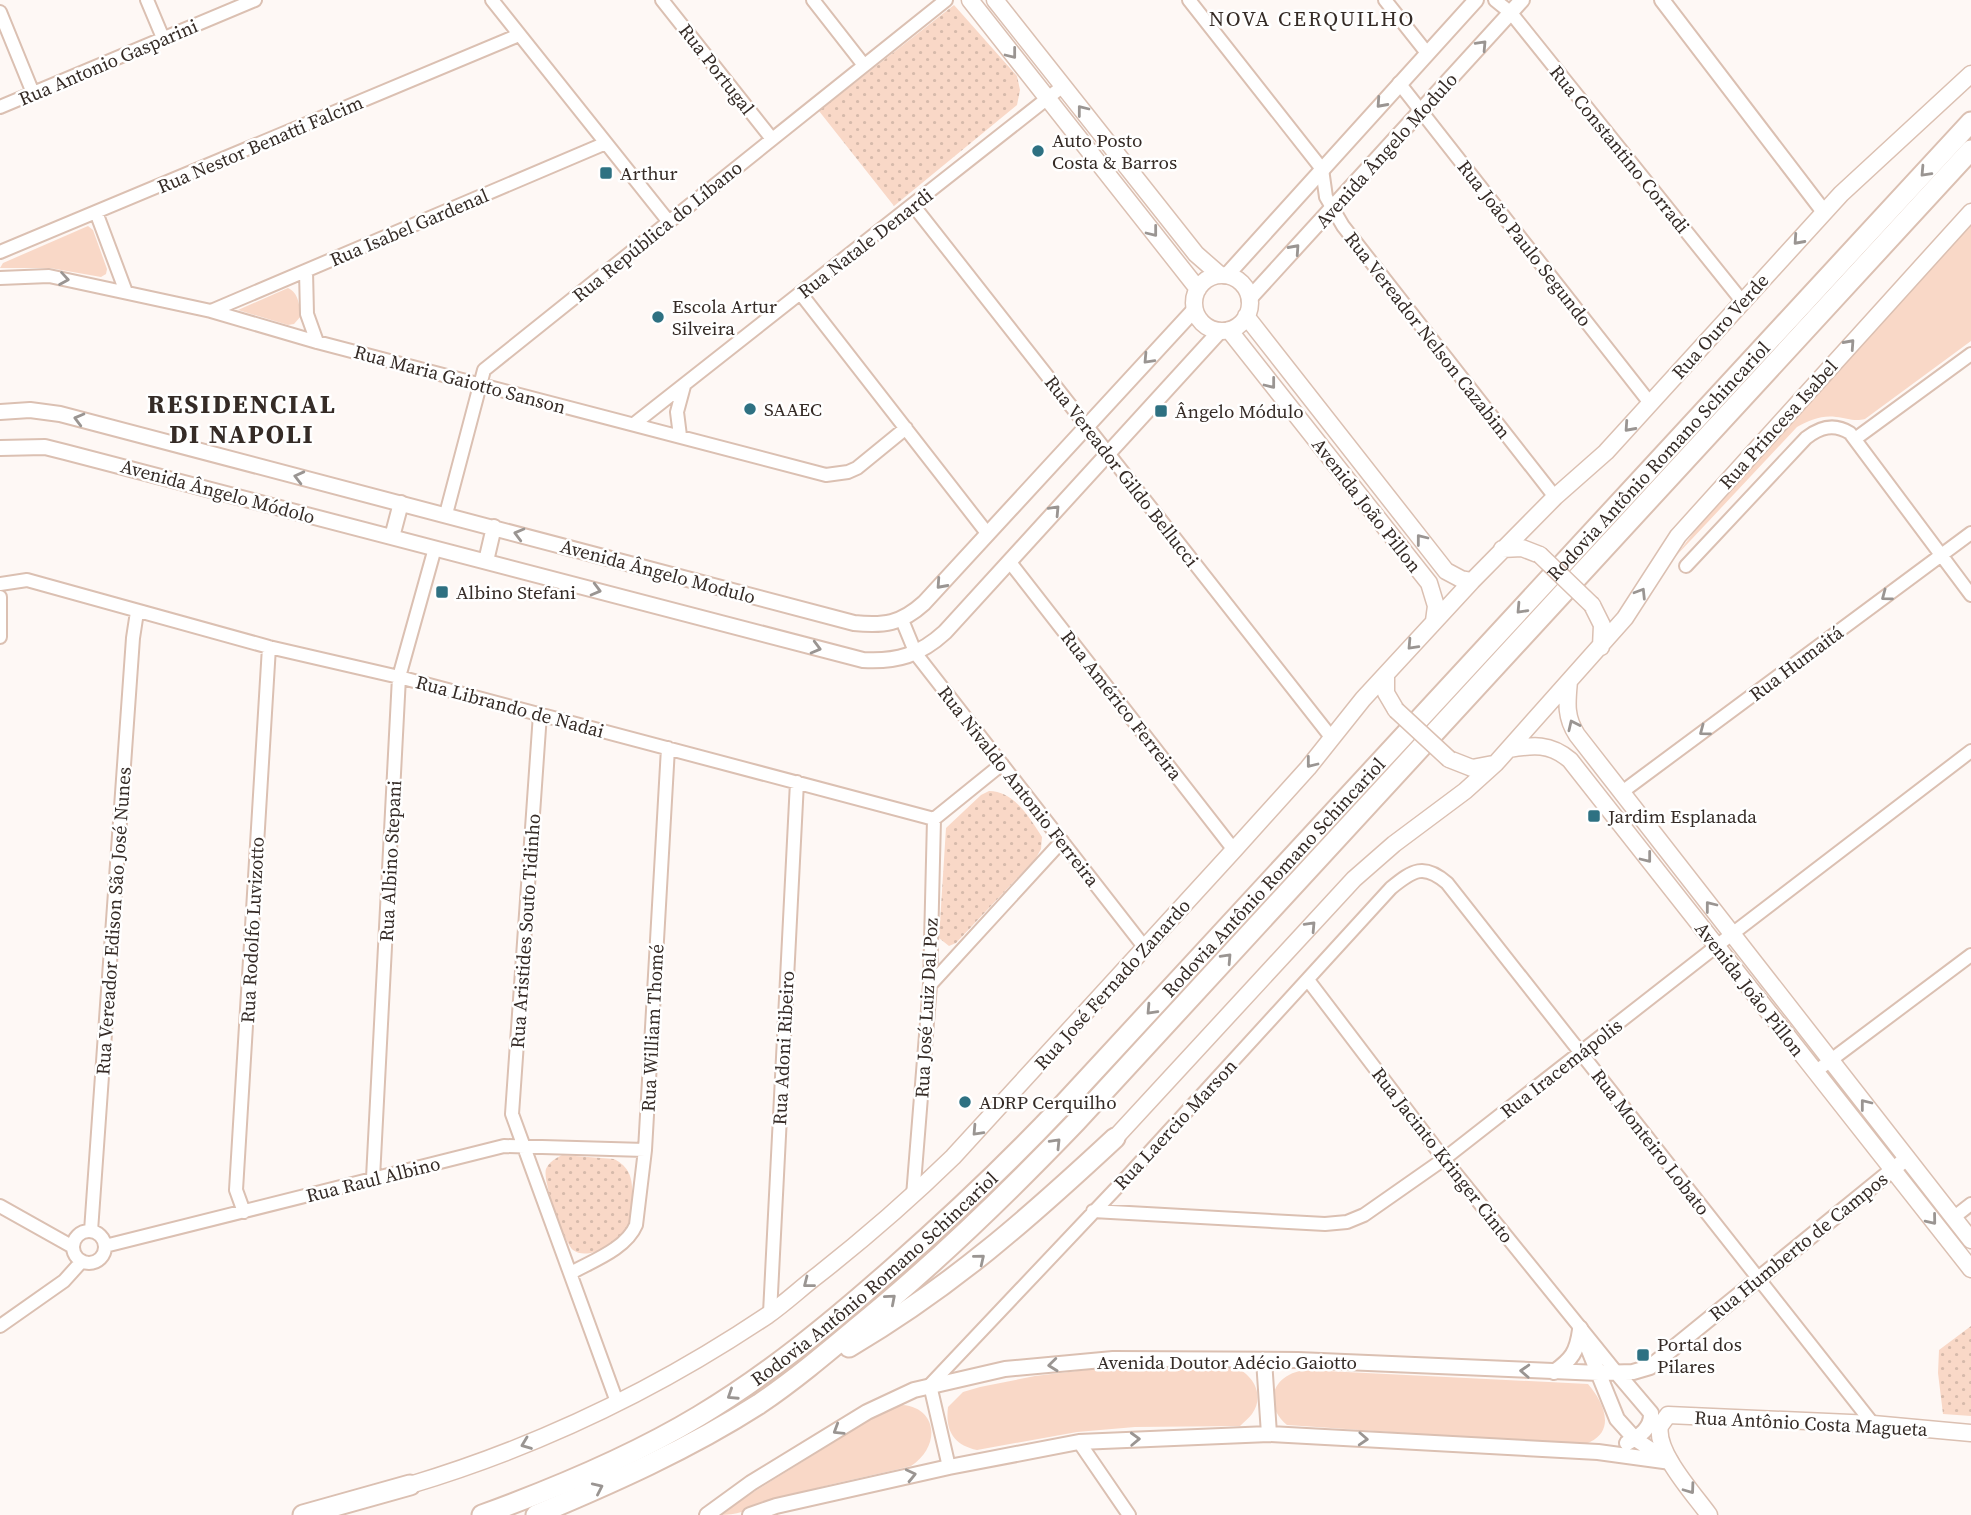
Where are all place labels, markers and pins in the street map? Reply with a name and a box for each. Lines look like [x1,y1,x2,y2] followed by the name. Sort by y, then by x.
[1052,127,1177,175] place label: Auto Posto Costa & Barros
[1030,143,1046,159] marker: Auto Posto Costa & Barros
[620,160,678,186] place label: Arthur
[598,165,614,181] marker: Arthur
[672,293,777,341] place label: Escola Artur Silveira
[650,309,666,325] marker: Escola Artur Silveira
[764,396,822,422] place label: SAAEC
[1175,398,1304,424] place label: Ângelo Módulo
[742,401,758,417] marker: SAAEC
[1153,403,1169,419] marker: Ângelo Módulo
[456,579,576,605] place label: Albino Stefani
[434,584,450,600] marker: Albino Stefani
[1607,803,1757,829] place label: Jardim Esplanada
[1586,808,1602,824] marker: Jardim Esplanada
[979,1089,1117,1115] place label: ADRP Cerquilho
[957,1094,973,1110] marker: ADRP Cerquilho
[1657,1331,1742,1379] place label: Portal dos Pilares
[1635,1347,1651,1363] marker: Portal dos Pilares

